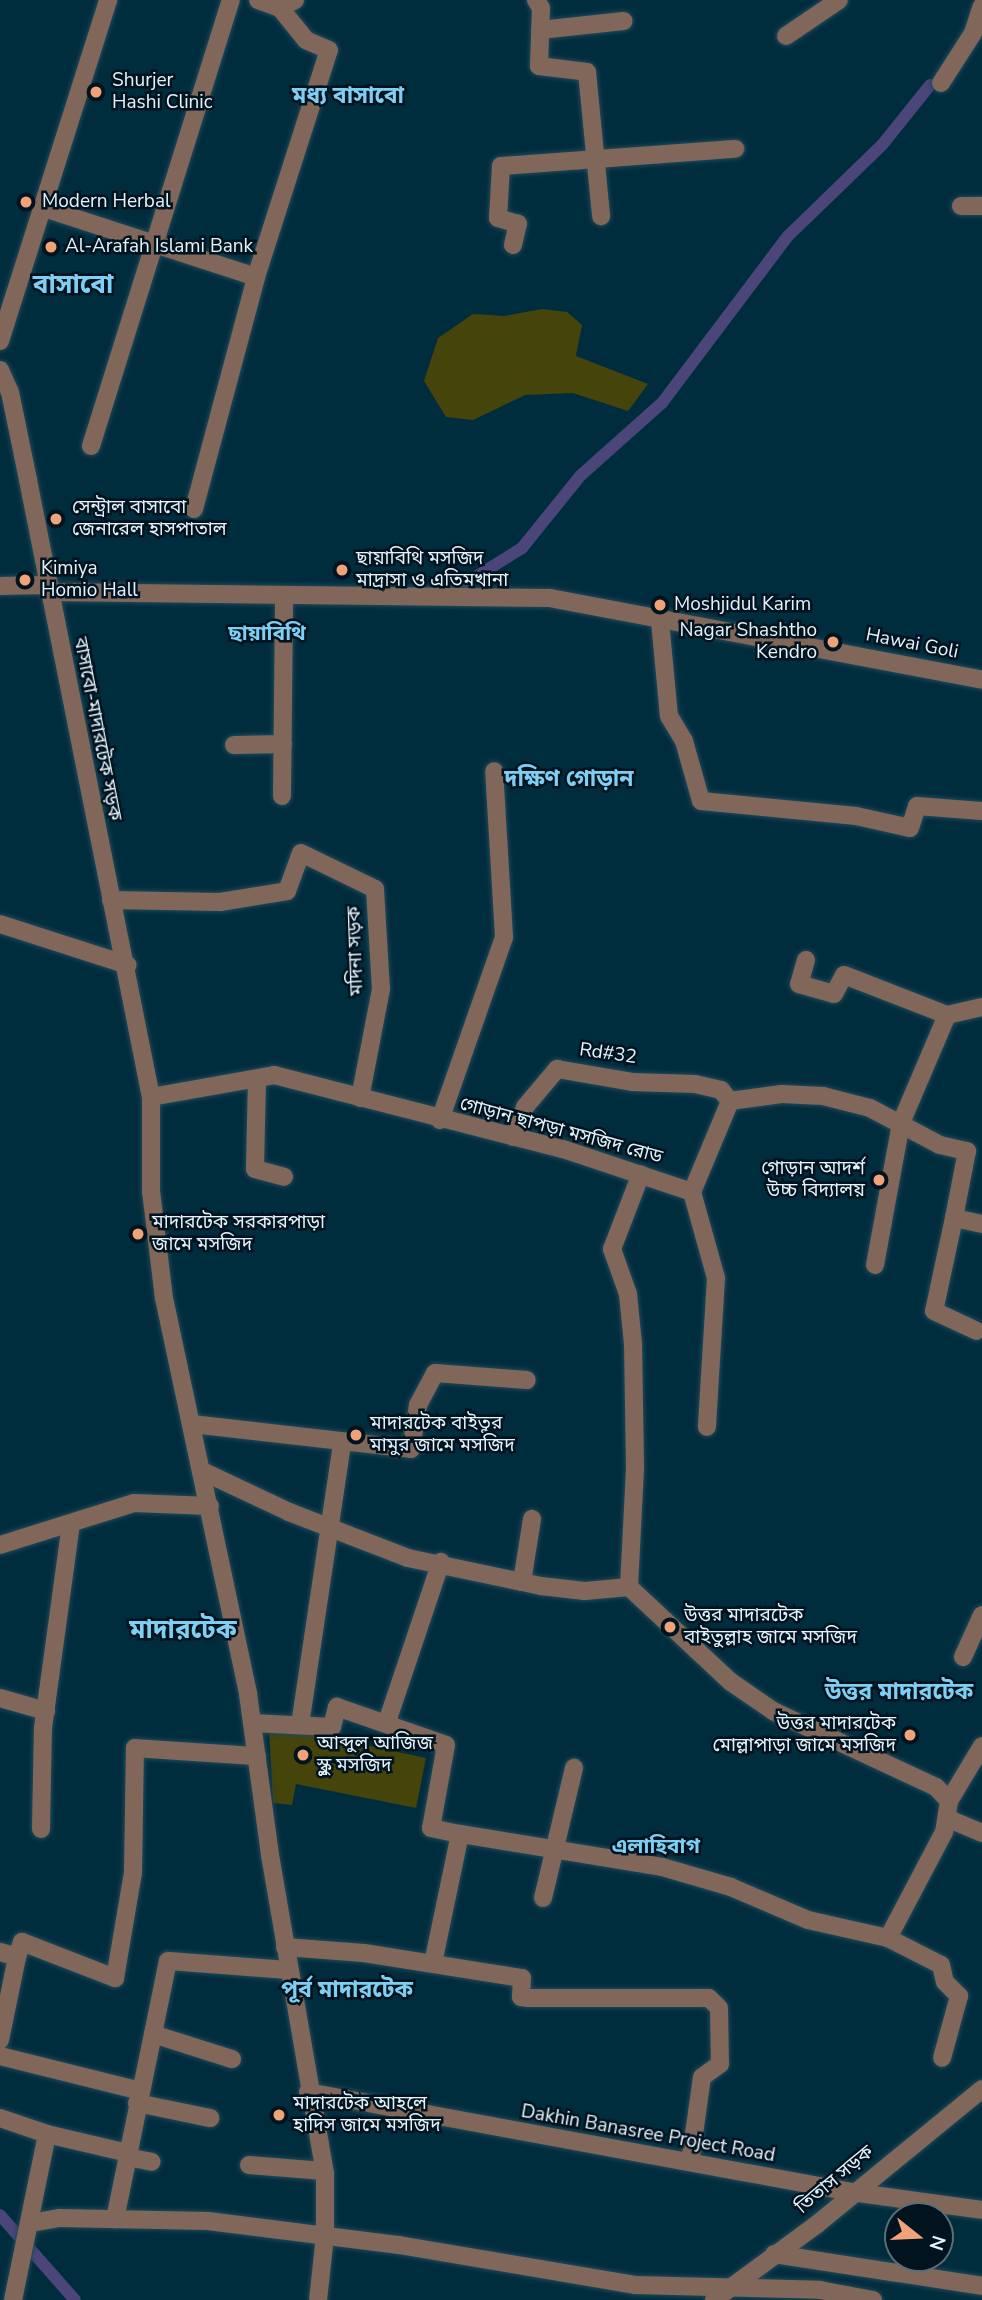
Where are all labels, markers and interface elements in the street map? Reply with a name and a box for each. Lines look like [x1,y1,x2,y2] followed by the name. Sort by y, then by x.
[112,70,213,114] place label: Shurjer Hashi Clinic
[86,82,106,102] marker: Shurjer Hashi Clinic
[292,82,404,110] district label: মধ্য বাসাবো
[42,191,171,213] place label: Modern Herbal
[16,192,36,212] marker: Modern Herbal
[65,236,253,258] place label: Al-Arafah Islami Bank
[43,239,59,255] marker: Al-Arafah Islami Bank
[33,269,113,301] district label: বাসাবো
[72,497,227,541] place label: সেন্ট্রাল বাসাবো জেনারেল হাসপাতাল
[46,509,66,529] marker: সেন্ট্রাল বাসাবো জেনারেল হাসপাতাল
[356,548,508,592] place label: ছায়াবিথি মসজিদ মাদ্রাসা ও এতিমখানা
[41,558,138,602] place label: Kimiya Homio Hall
[334,562,350,578] marker: ছায়াবিথি মসজিদ মাদ্রাসা ও এতিমখানা
[15,570,35,590] marker: Kimiya Homio Hall
[674,594,811,616] place label: Moshjidul Karim
[652,597,668,613] marker: Moshjidul Karim
[228,620,306,646] district label: ছায়াবিথি
[679,620,817,664] place label: Nagar Shashtho Kendro
[864,624,960,664] street label: Hawai Goli
[823,632,843,652] marker: Nagar Shashtho Kendro
[68,635,126,823] street label: বাসাবো-মাদারটেক সড়ক
[504,765,634,793] district label: দক্ষিণ গোড়ান
[343,906,369,996] street label: মদিনা সড়ক
[578,1039,638,1069] street label: Rd#32
[457,1093,665,1169] street label: গোড়ান ছাপড়া মসজিদ রোড
[761,1158,865,1202] place label: গোড়ান আদর্শ উচ্চ বিদ্যালয়
[871,1172,887,1188] marker: গোড়ান আদর্শ উচ্চ বিদ্যালয়
[152,1212,325,1256] place label: মাদারটেক সরকারপাড়া জামে মসজিদ
[130,1226,146,1242] marker: মাদারটেক সরকারপাড়া জামে মসজিদ
[370,1413,515,1457] place label: মাদারটেক বাইতুর মামুর জামে মসজিদ
[348,1427,364,1443] marker: মাদারটেক বাইতুর মামুর জামে মসজিদ
[684,1605,857,1649] place label: উত্তর মাদারটেক বাইতুল্লাহ জামে মসজিদ
[129,1614,237,1646] district label: মাদারটেক
[662,1619,678,1635] marker: উত্তর মাদারটেক বাইতুল্লাহ জামে মসজিদ
[825,1678,973,1706] district label: উত্তর মাদারটেক
[712,1713,896,1757] place label: উত্তর মাদারটেক মোল্লাপাড়া জামে মসজিদ
[902,1727,918,1743] marker: উত্তর মাদারটেক মোল্লাপাড়া জামে মসজিদ
[317,1733,433,1777] place label: আব্দুল আজিজ স্কুল মসজিদ
[295,1747,311,1763] marker: আব্দুল আজিজ স্কুল মসজিদ
[612,1833,700,1859] district label: এলাহিবাগ
[281,1976,413,2004] district label: পূর্ব মাদারটেক
[293,2093,441,2137] place label: মাদারটেক আহলে হাদিস জামে মসজিদ
[519,2100,777,2168] street label: Dakhin Banasree Project Road
[271,2107,287,2123] marker: মাদারটেক আহলে হাদিস জামে মসজিদ
[792,2141,878,2219] street label: তিতাস সড়ক
[884,2202,954,2272] north arrow
[923,2232,952,2254] text: N

